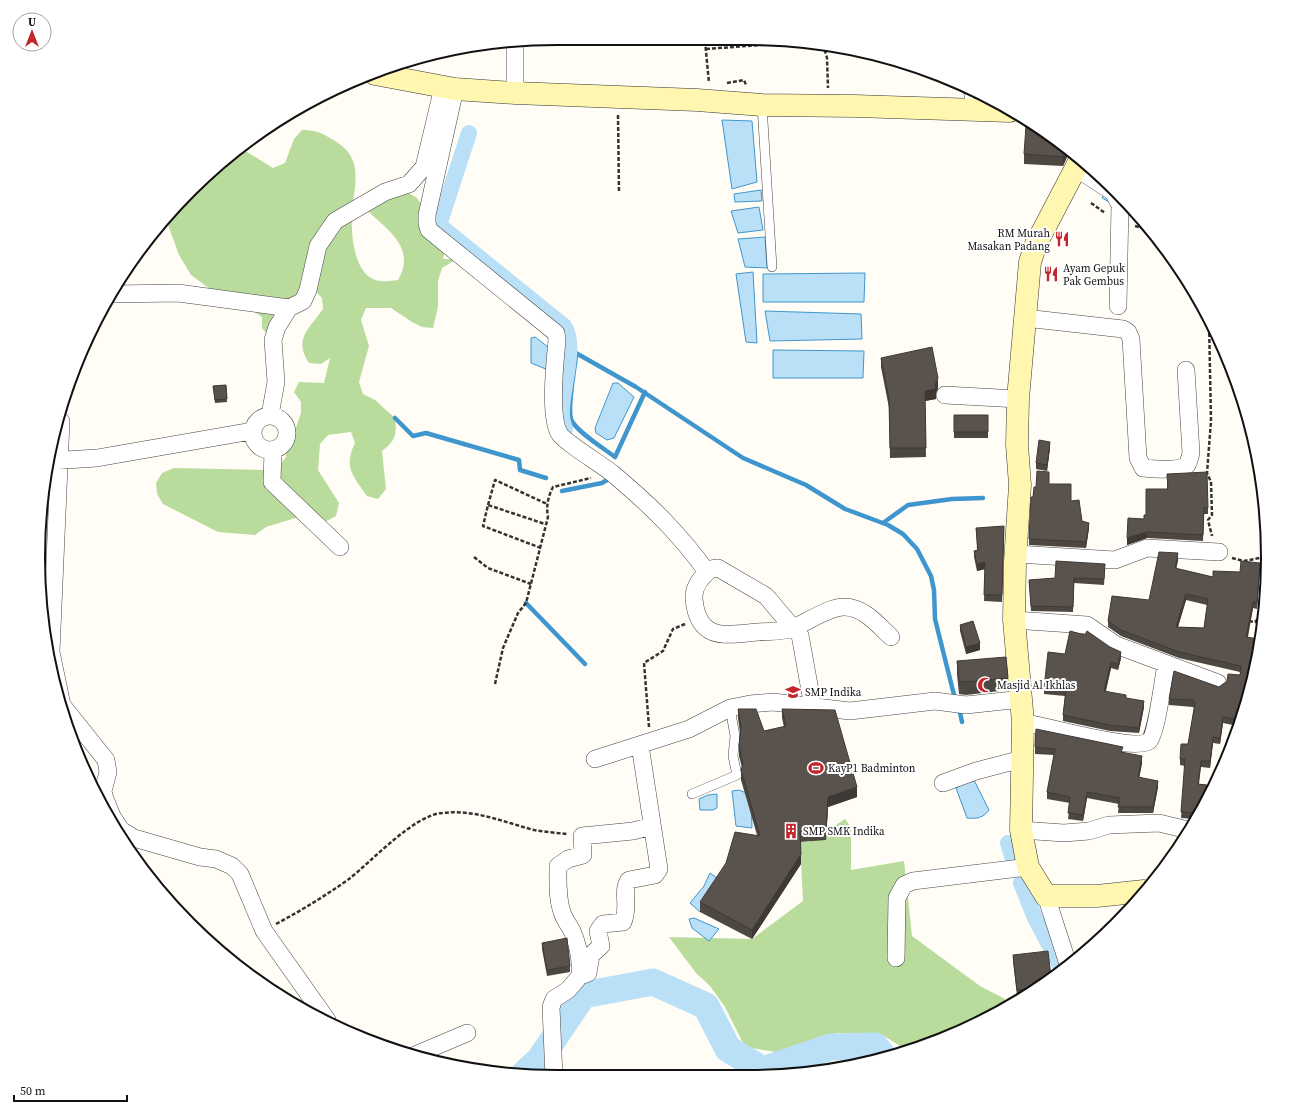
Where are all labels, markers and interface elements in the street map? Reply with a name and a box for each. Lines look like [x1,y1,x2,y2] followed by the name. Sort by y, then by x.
[12,12,52,52] north arrow
[28,15,36,30] text: U
[967,226,1050,254] place label: RM Murah Masakan Padang
[1053,230,1071,248] restaurant icon: RM Murah Masakan Padang
[1063,261,1126,289] place label: Ayam Gepuk Pak Gembus
[1042,265,1060,283] restaurant icon: Ayam Gepuk Pak Gembus
[976,676,994,694] mosque icon: Masjid Al Ikhlas
[997,678,1076,693] place label: Masjid Al Ikhlas
[784,683,802,701] school or university icon: SMP Indika
[805,685,862,700] place label: SMP Indika
[807,759,825,777] sports icon: KayP1 Badminton
[828,761,916,776] place label: KayP1 Badminton
[782,822,800,840] building icon: SMP SMK Indika
[803,824,885,839] place label: SMP SMK Indika
[14,1077,127,1103] scale bar
[20,1083,46,1099] text: 50 m

